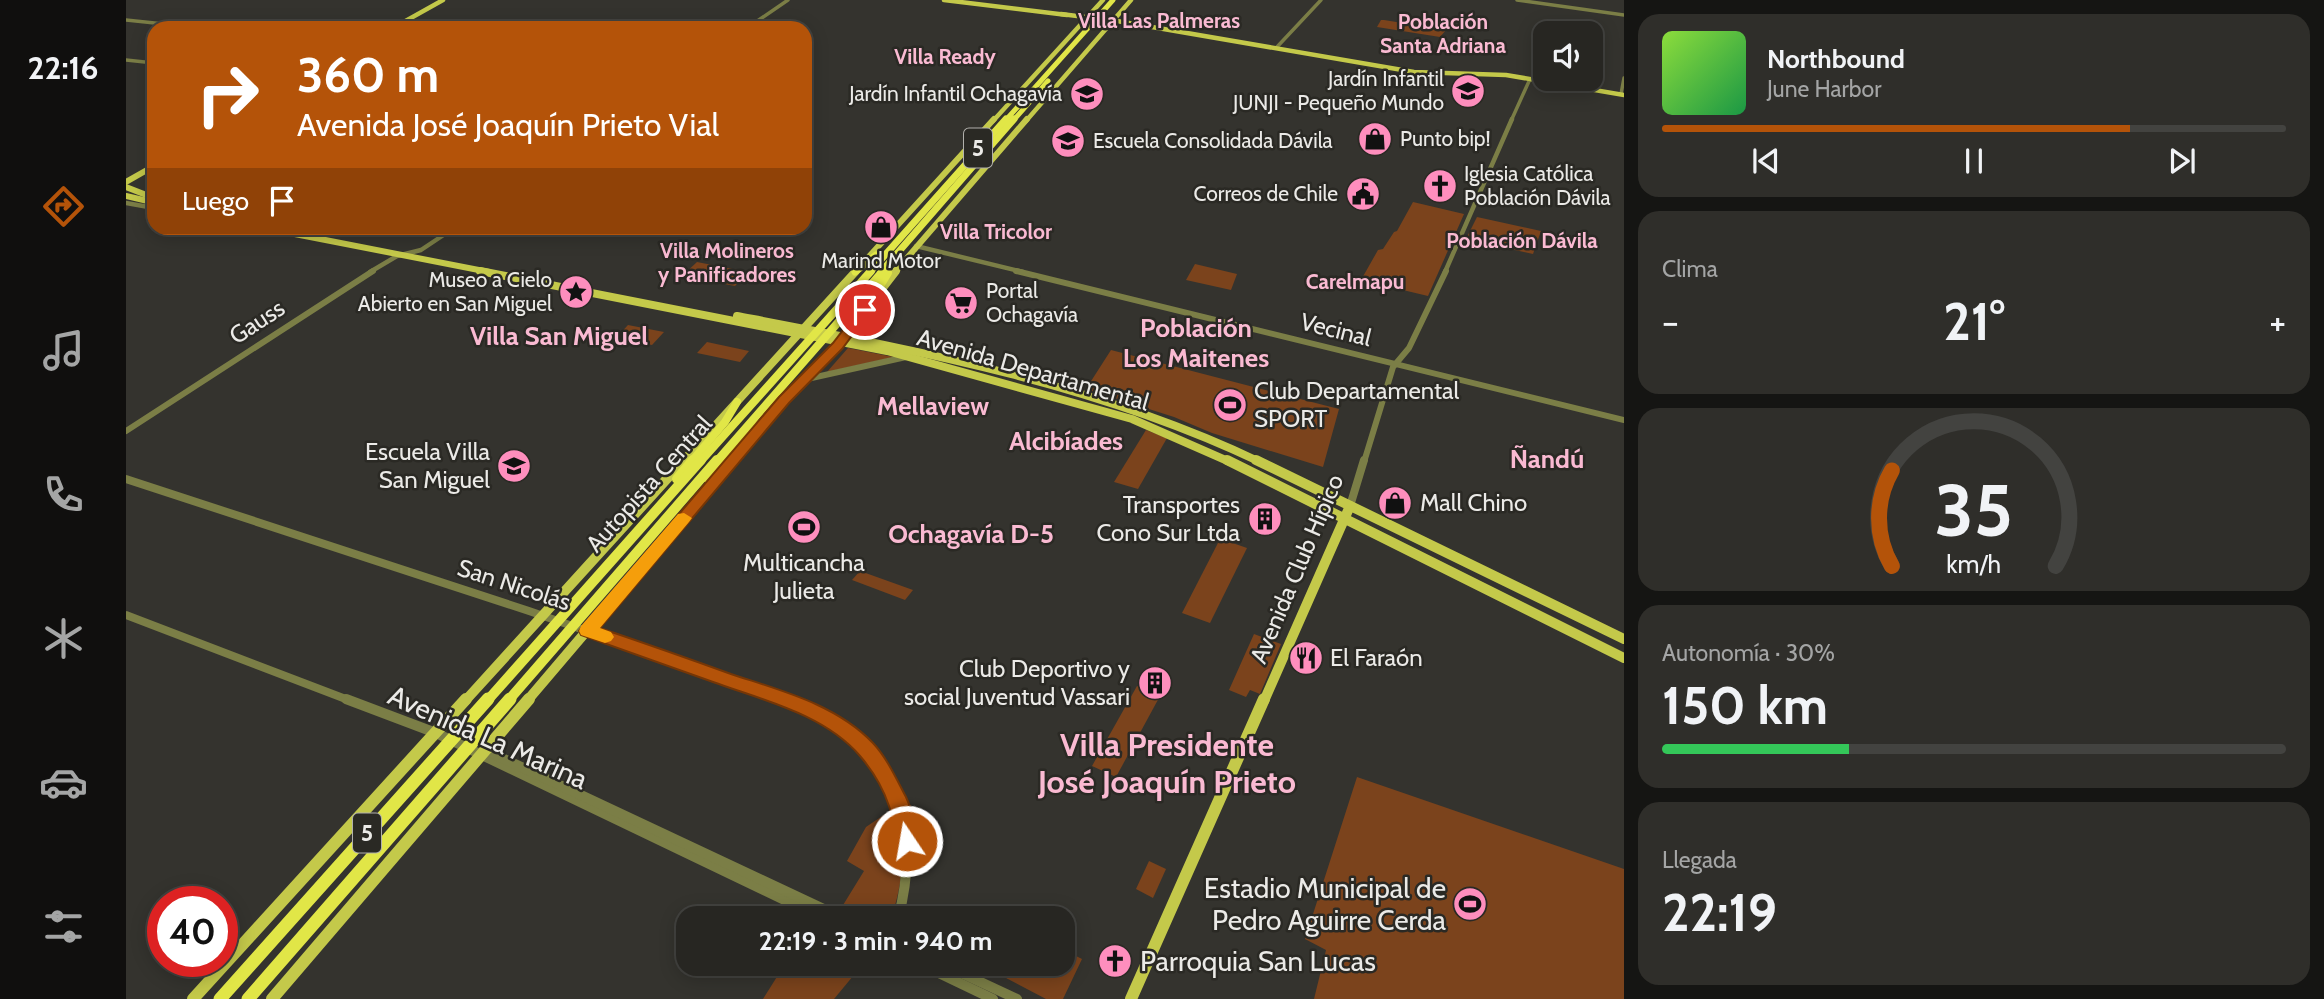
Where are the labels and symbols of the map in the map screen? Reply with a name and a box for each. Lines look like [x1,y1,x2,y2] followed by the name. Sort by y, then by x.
[1078,8,1240,33] district label: Villa Las Palmeras
[1380,9,1506,58] district label: Población Santa Adriana
[894,44,996,69] district label: Villa Ready
[1232,66,1444,115] place label: Jardín Infantil JUNJI - Pequeño Mundo
[1449,72,1487,110] school or university icon: Jardín Infantil JUNJI - Pequeño Mundo
[1068,75,1106,113] school or university icon: Jardín Infantil Ochagavía
[848,81,1062,106] place label: Jardín Infantil Ochagavía
[1356,120,1394,158] shop icon: Punto bip!
[1049,122,1087,160] school or university icon: Escuela Consolidada Dávila
[1400,126,1491,151] place label: Punto bip!
[964,128,992,168] road number: 5
[1093,128,1333,153] place label: Escuela Consolidada Dávila
[1464,161,1611,210] place label: Iglesia Católica Población Dávila
[1421,167,1459,205] church icon: Iglesia Católica Población Dávila
[1344,175,1382,213] public building icon: Correos de Chile
[1194,181,1338,206] place label: Correos de Chile
[862,208,900,246] shop icon: Marind Motor
[940,219,1052,244] district label: Villa Tricolor
[1446,228,1598,253] district label: Población Dávila
[658,238,796,287] district label: Villa Molineros y Panificadores
[821,248,941,273] place label: Marind Motor
[358,267,552,316] place label: Museo a Cielo Abierto en San Miguel
[1306,269,1404,294] district label: Carelmapu
[557,273,595,311] place icon: Museo a Cielo Abierto en San Miguel
[986,278,1078,327] place label: Portal Ochagavía
[835,280,895,340] pin
[942,284,980,322] supermarket icon: Portal Ochagavía
[224,293,290,350] street label: Gauss
[1298,307,1375,352] street label: Vecinal
[1123,312,1269,374] district label: Población Los Maitenes
[470,320,648,352] district label: Villa San Miguel
[914,322,1153,417] street label: Avenida Departamental
[1254,376,1460,433] place label: Club Departamental SPORT
[1211,386,1249,424] sports icon: Club Departamental SPORT
[877,390,989,422] district label: Mellaview
[580,409,718,558] street label: Autopista Central
[1009,425,1123,457] district label: Alcibíades
[365,437,490,494] place label: Escuela Villa San Miguel
[1510,443,1584,475] district label: Ñandú
[495,447,533,485] school or university icon: Escuela Villa San Miguel
[1244,470,1349,668] street label: Avenida Club Hípico
[1376,484,1414,522] shop icon: Mall Chino
[1420,488,1527,517] place label: Mall Chino
[1097,490,1240,547] place label: Transportes Cono Sur Ltda
[1246,500,1284,538] building icon: Transportes Cono Sur Ltda
[785,508,823,546] sports icon: Multicancha Julieta
[888,518,1054,550] district label: Ochagavía D-5
[743,548,865,605] place label: Multicancha Julieta
[454,553,574,616] street label: San Nicolás
[1287,639,1325,677] restaurant icon: El Faraón
[1330,643,1423,672] place label: El Faraón
[904,654,1130,711] place label: Club Deportivo y social Juventud Vassari
[1136,664,1174,702] building icon: Club Deportivo y social Juventud Vassari
[383,678,593,796] street label: Avenida La Marina
[1037,725,1296,801] district label: Villa Presidente José Joaquín Prieto
[870,804,944,878] position arrow
[353,814,381,852] road number: 5
[1204,871,1447,937] place label: Estadio Municipal de Pedro Aguirre Cerda
[1451,885,1489,923] sports icon: Estadio Municipal de Pedro Aguirre Cerda
[147,886,238,977] speed limit sign: 40
[1096,942,1134,980] church icon: Parroquia San Lucas
[1140,944,1376,978] place label: Parroquia San Lucas

